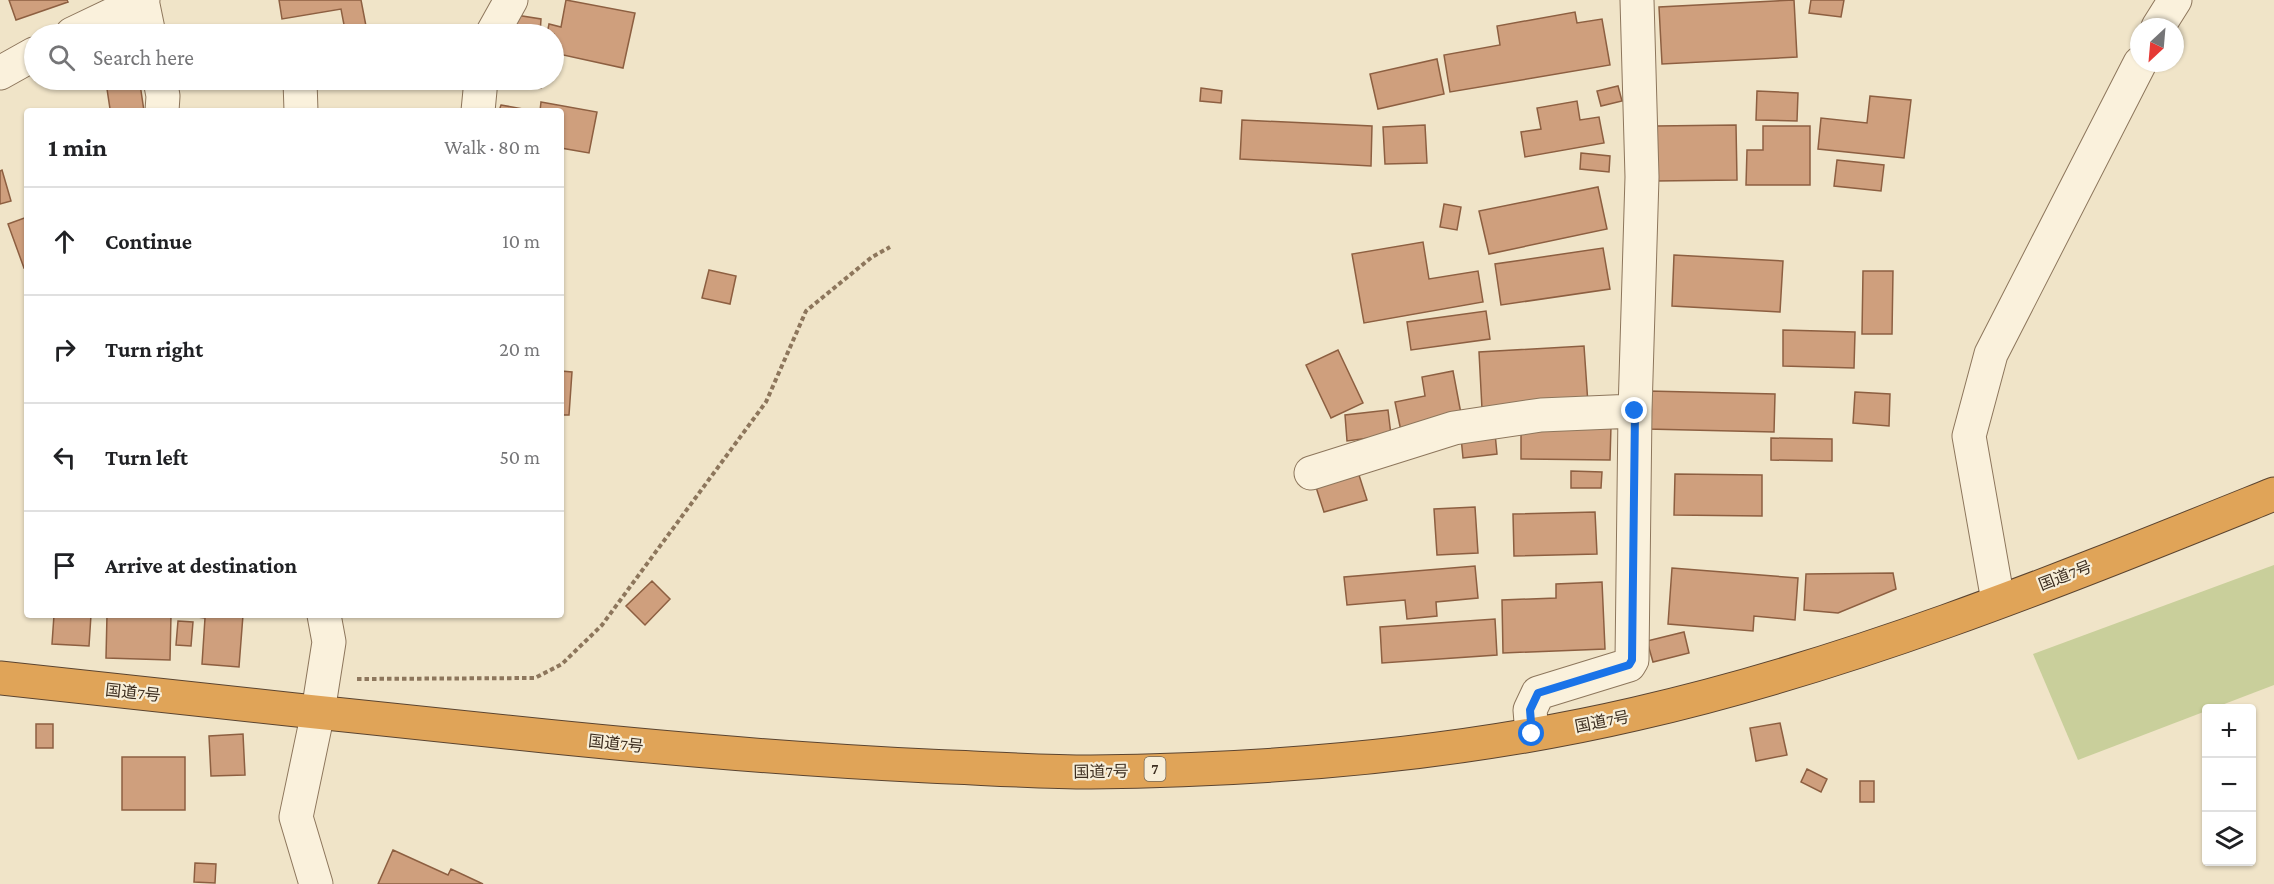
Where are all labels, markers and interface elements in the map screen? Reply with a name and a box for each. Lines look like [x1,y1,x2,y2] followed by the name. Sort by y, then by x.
[2130,18,2184,72] north arrow
[24,24,564,90] search box
[45,41,78,74] icon: search
[93,45,194,70] text: Search here
[48,133,107,162] text: 1 min
[444,136,540,158] text: Walk · 80 m
[48,225,81,258] icon: ahead
[105,229,192,254] text: Continue
[502,230,540,252] text: 10 m
[48,333,81,366] icon: right
[105,337,203,362] text: Turn right
[499,338,540,360] text: 20 m
[1621,397,1647,423] route end
[48,441,81,474] icon: left
[105,445,188,470] text: Turn left
[499,446,540,468] text: 50 m
[48,549,81,582] icon: arrive
[105,553,297,578] text: Arrive at destination
[2036,558,2094,593] street label: 国道7号
[105,681,161,704] street label: 国道7号
[2202,704,2256,866] map controls
[2202,704,2256,758] button: +
[1573,708,1631,735] street label: 国道7号
[1518,720,1544,746] route start
[588,732,644,755] street label: 国道7号
[1144,757,1166,781] road number: 7
[2202,758,2256,812] button: −
[1073,763,1129,780] street label: 国道7号
[2202,812,2256,866] button: layers

